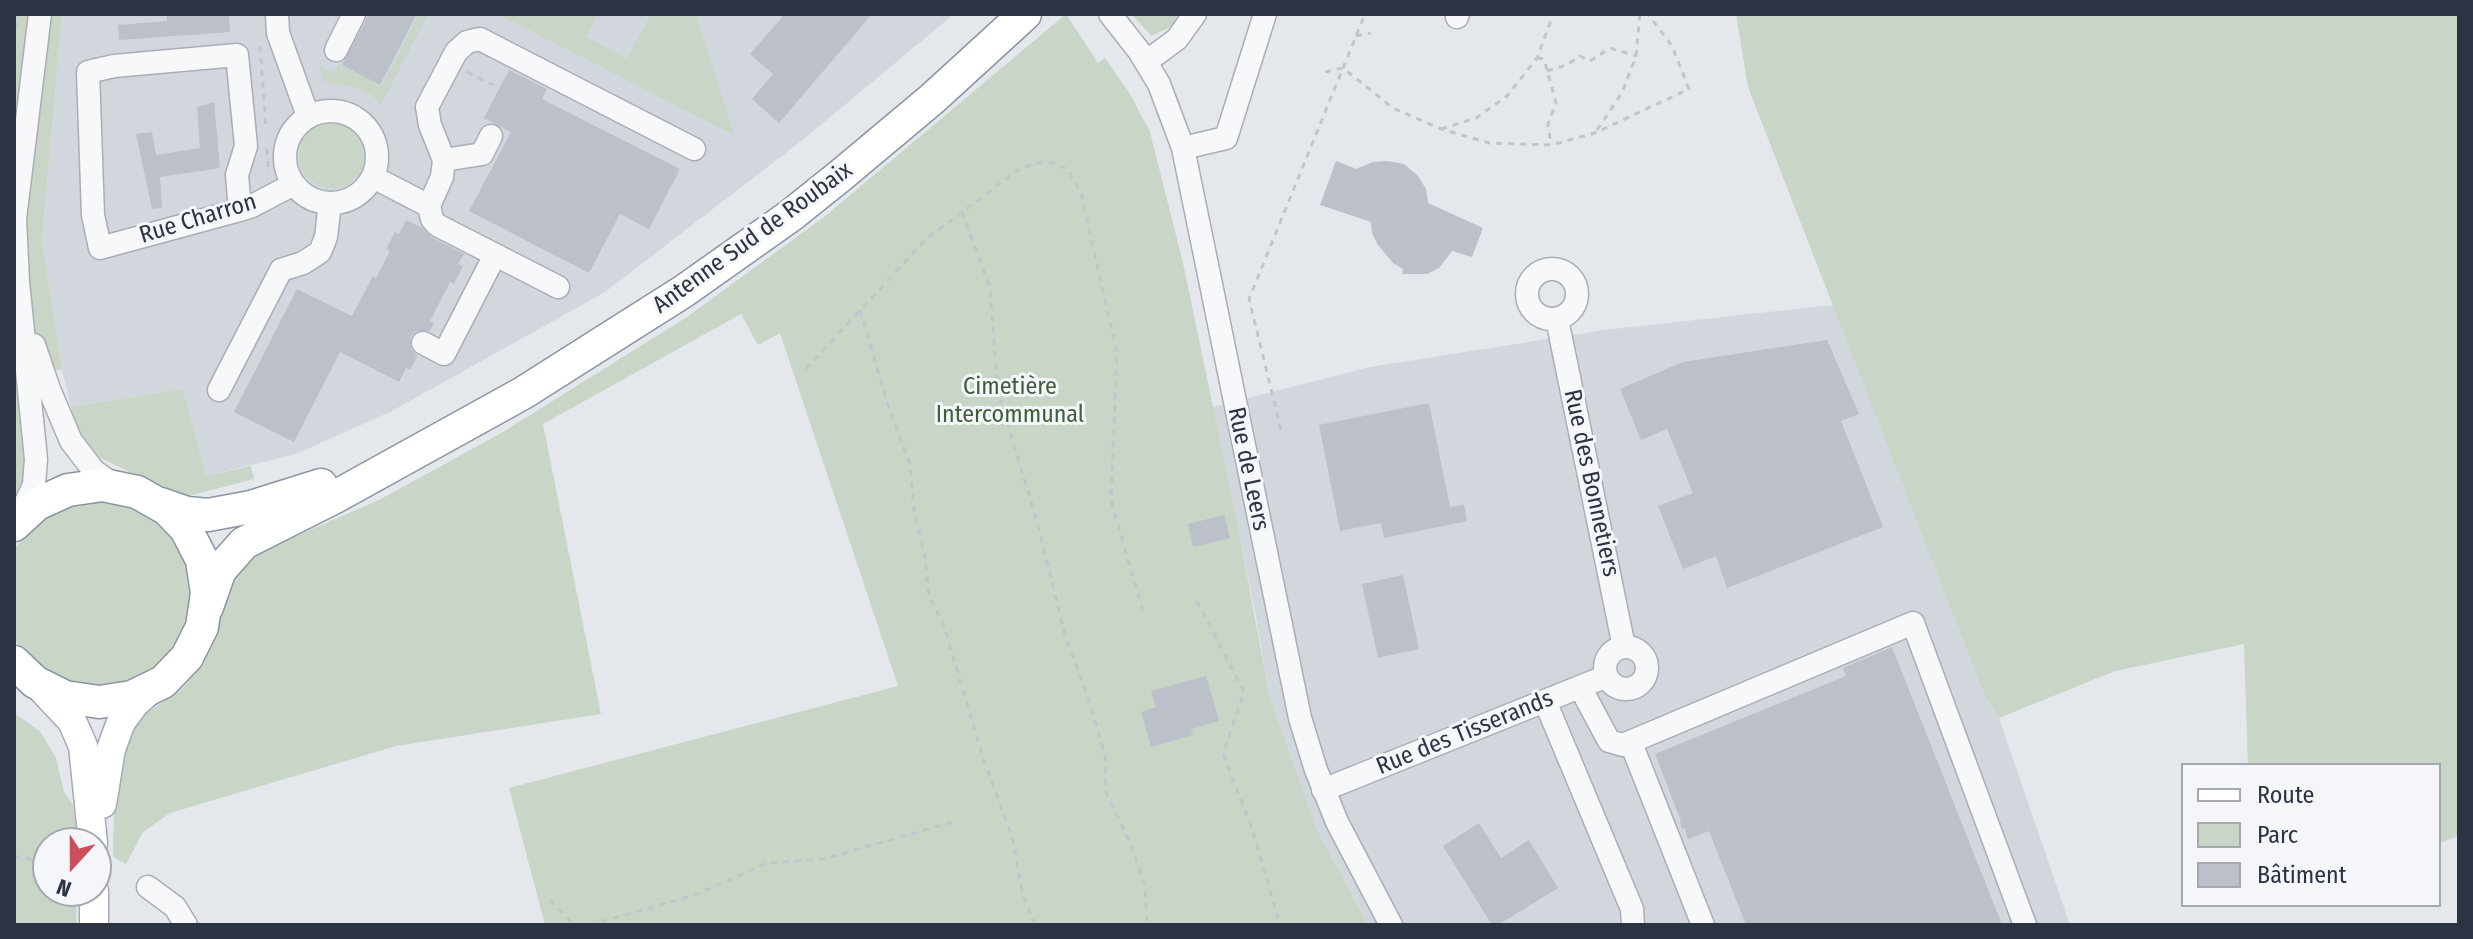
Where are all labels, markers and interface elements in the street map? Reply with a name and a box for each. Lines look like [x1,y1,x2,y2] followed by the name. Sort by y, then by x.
[648,156,858,320] street label: Antenne Sud de Roubaix
[136,188,260,250] street label: Rue Charron
[936,373,1084,429] park label: Cimetière Intercommunal
[1557,387,1625,579] street label: Rue des Bonnetiers
[1221,405,1275,533] street label: Rue de Leers
[1372,684,1558,782] street label: Rue des Tisserands
[2181,763,2441,907] legend
[2257,781,2314,809] text: Route
[2257,821,2298,849] text: Parc
[32,827,112,907] north arrow
[2257,861,2347,889] text: Bâtiment
[53,873,75,903] text: N

